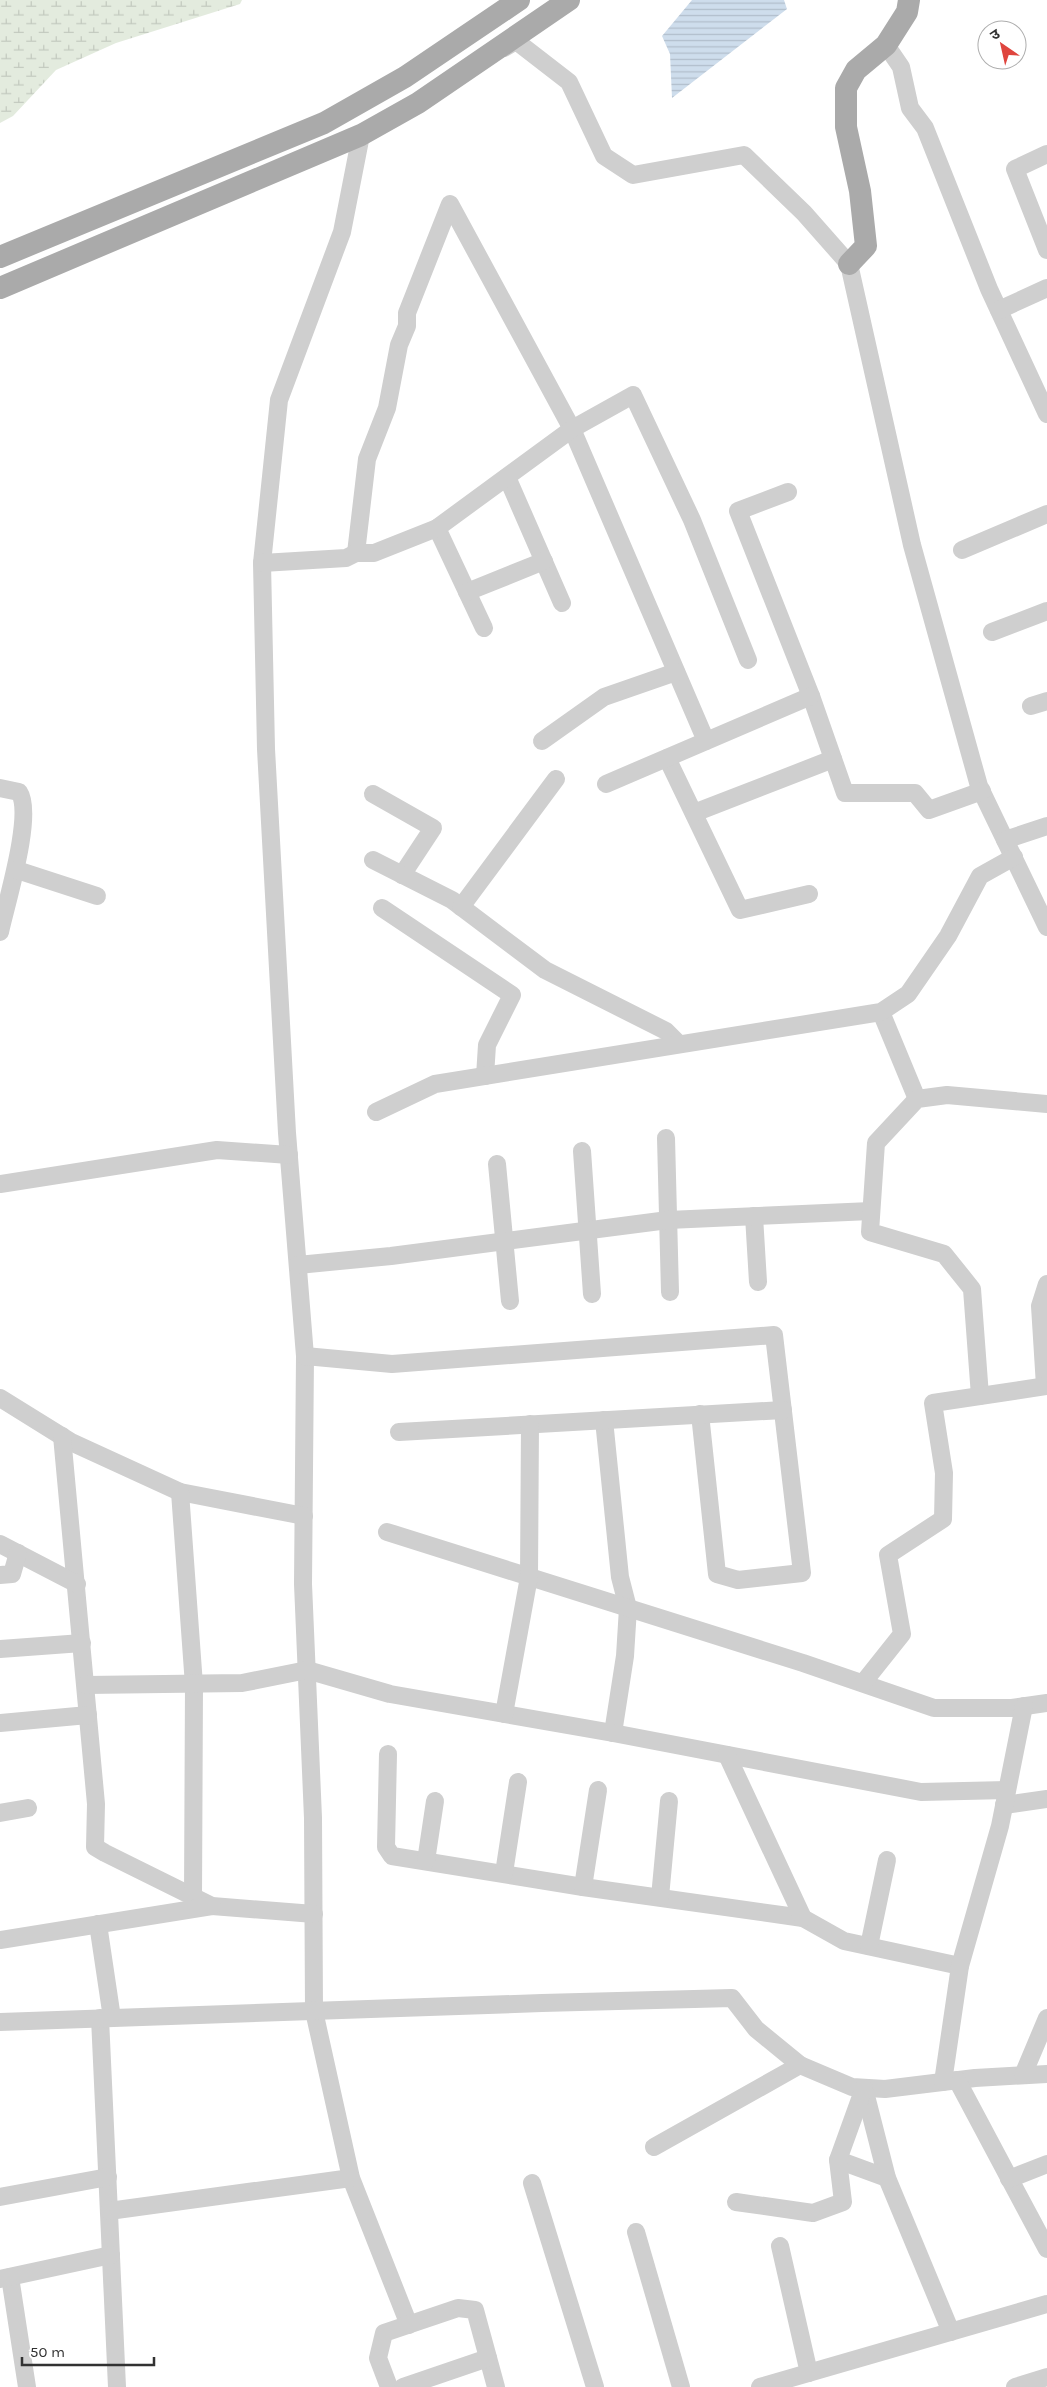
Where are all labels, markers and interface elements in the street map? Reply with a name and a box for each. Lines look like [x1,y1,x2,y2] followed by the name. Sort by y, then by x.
[977,20,1027,70] north arrow
[987,25,1004,44] text: उ
[22,2334,155,2366] scale bar
[30,2343,65,2361] text: 50 m

